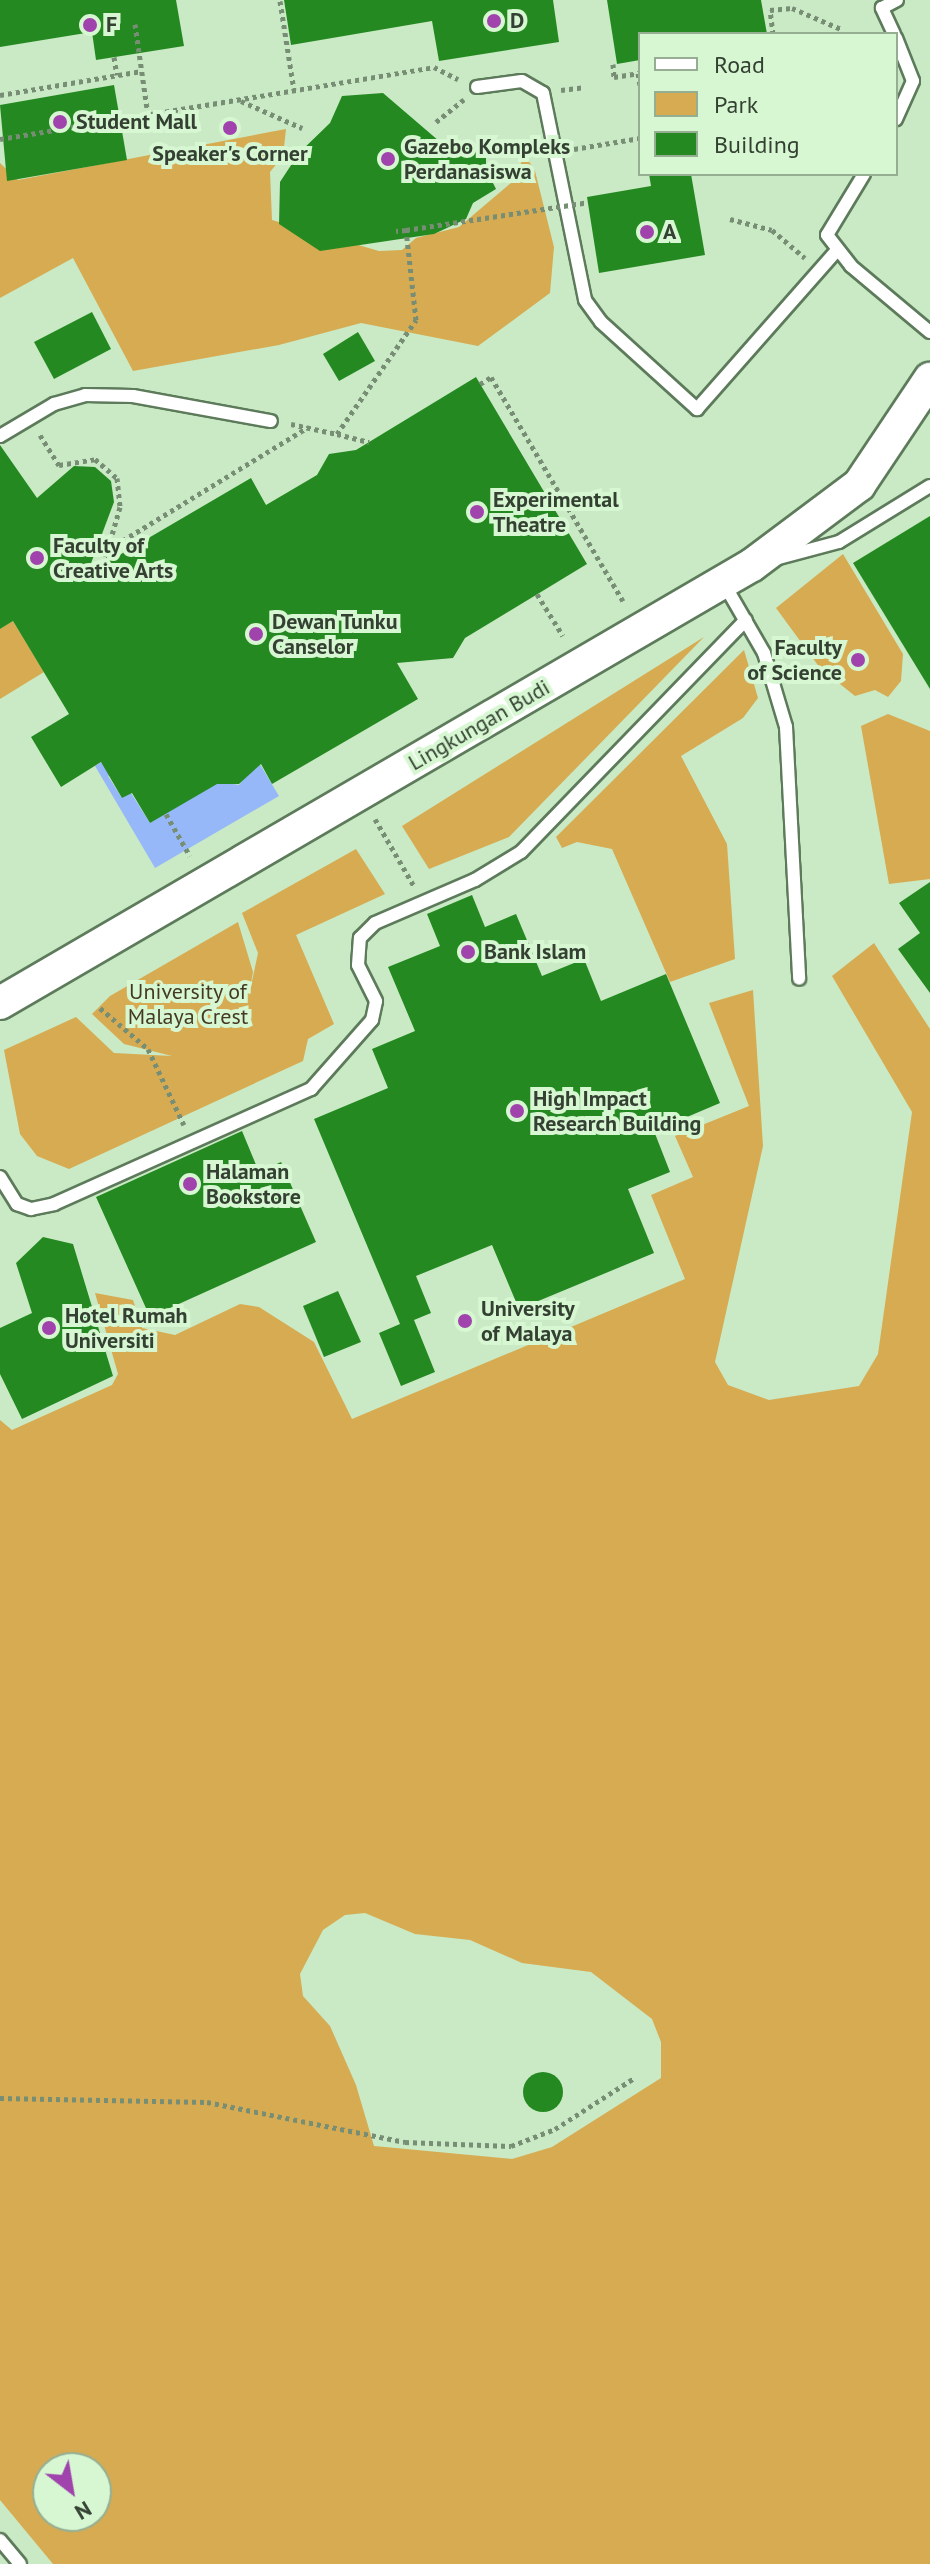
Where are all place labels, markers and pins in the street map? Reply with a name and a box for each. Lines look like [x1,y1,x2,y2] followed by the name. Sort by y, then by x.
[510,8,524,34] place label: D
[106,12,117,38] place label: F
[485,12,503,30] marker: D
[81,16,99,34] marker: F
[76,109,197,135] place label: Student Mall
[51,113,69,131] marker: Student Mall
[221,119,239,137] marker: Speaker's Corner
[404,133,570,184] place label: Gazebo Kompleks Perdanasiswa
[152,141,308,167] place label: Speaker's Corner
[379,150,397,168] marker: Gazebo Kompleks Perdanasiswa
[663,219,676,245] place label: A
[638,223,656,241] marker: A
[493,486,619,538] place label: Experimental Theatre
[468,503,486,521] marker: Experimental Theatre
[53,532,174,584] place label: Faculty of Creative Arts
[28,549,46,567] marker: Faculty of Creative Arts
[272,608,398,660] place label: Dewan Tunku Canselor
[247,625,265,643] marker: Dewan Tunku Canselor
[747,634,842,686] place label: Faculty of Science
[849,651,867,669] marker: Faculty of Science
[484,939,587,965] place label: Bank Islam
[459,943,477,961] marker: Bank Islam
[533,1085,701,1136] place label: High Impact Research Building
[508,1102,526,1120] marker: High Impact Research Building
[206,1158,301,1210] place label: Halaman Bookstore
[181,1175,199,1193] marker: Halaman Bookstore
[481,1295,575,1346] place label: University of Malaya
[65,1302,188,1354] place label: Hotel Rumah Universiti
[456,1312,474,1330] marker: University of Malaya
[40,1319,58,1337] marker: Hotel Rumah Universiti

